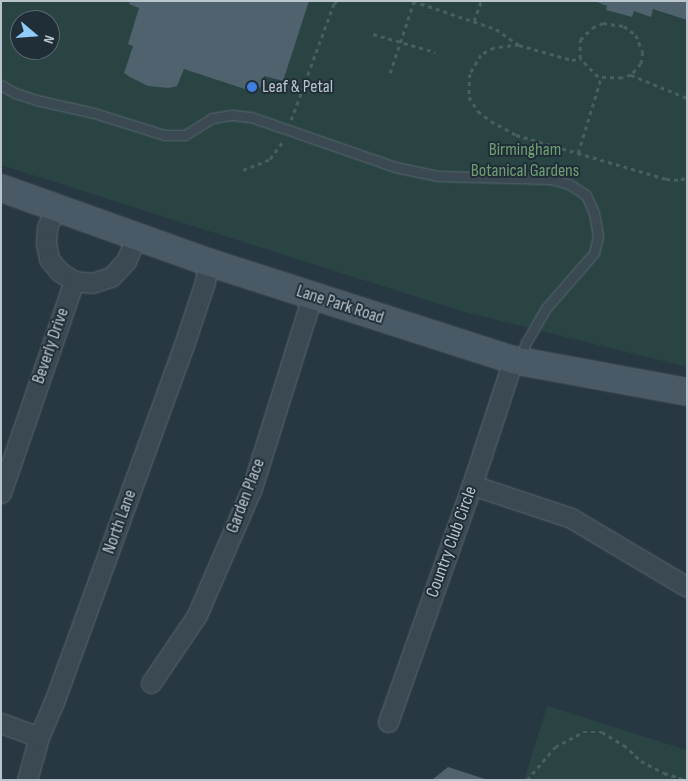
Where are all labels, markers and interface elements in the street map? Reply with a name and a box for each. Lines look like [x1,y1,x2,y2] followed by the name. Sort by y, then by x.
[10,10,60,60] north arrow
[40,33,58,46] text: N
[262,76,333,98] place label: Leaf & Petal
[246,81,258,93] marker: Leaf & Petal
[471,140,579,182] park label: Birmingham Botanical Gardens
[294,281,386,329] street label: Lane Park Road
[28,305,74,387] street label: Beverly Drive
[222,456,270,536] street label: Garden Place
[422,483,482,601] street label: Country Club Circle
[98,487,142,557] street label: North Lane

